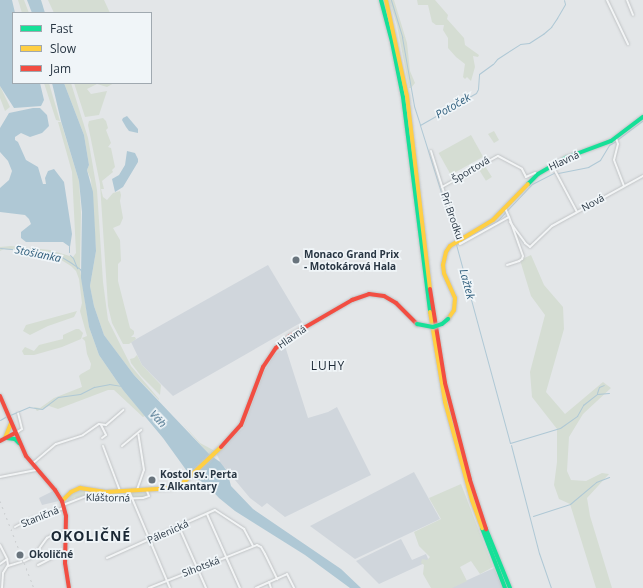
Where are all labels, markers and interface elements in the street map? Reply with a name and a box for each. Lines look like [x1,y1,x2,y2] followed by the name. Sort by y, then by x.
[12,12,152,84] legend
[50,20,73,37] text: Fast
[50,40,76,57] text: Slow
[50,60,71,77] text: Jam
[433,91,473,121] water label: Potoček
[547,149,581,173] street label: Hlavná
[450,154,492,186] street label: Športová
[438,191,466,241] street label: Pri Brodku
[580,192,606,214] street label: Nová
[14,243,62,265] water label: Stošianka
[304,248,399,272] place label: Monaco Grand Prix - Motokárová Hala
[291,255,301,265] marker: Monaco Grand Prix - Motokárová Hala
[457,267,477,301] water label: Lažtek
[275,323,309,351] street label: Hlavná
[311,359,345,373] district label: LUHY
[147,408,169,430] water label: Váh
[160,468,237,492] place label: Kostol sv. Perta z Alkantary
[147,475,157,485] marker: Kostol sv. Perta z Alkantary
[86,492,130,504] street label: Kláštorná
[19,504,61,530] street label: Staničná
[145,518,191,546] street label: Pálenická
[51,528,131,544] district label: OKOLIČNÉ
[14,549,26,561] marker: Okoličné
[29,549,73,561] place label: Okoličné
[181,554,221,580] street label: Sihotská

